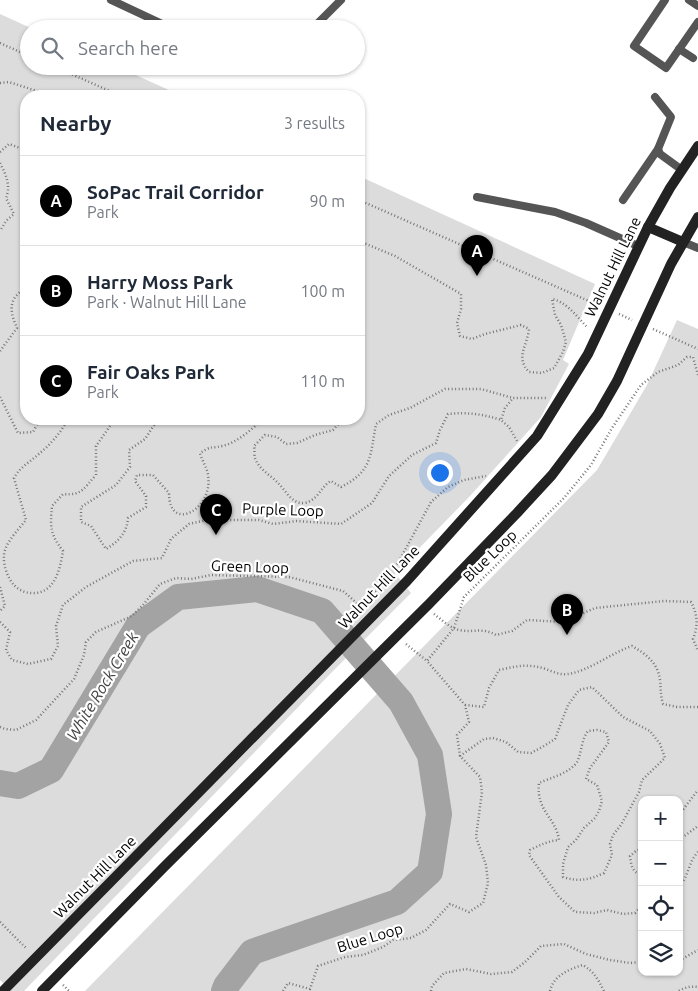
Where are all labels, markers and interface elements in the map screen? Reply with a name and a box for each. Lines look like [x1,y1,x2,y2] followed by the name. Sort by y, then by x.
[20,20,365,75] search box
[38,34,66,62] icon: search
[78,37,178,59] text: Search here
[40,111,111,135] text: Nearby
[284,114,345,132] text: 3 results
[87,181,264,203] text: SoPac Trail Corridor
[50,192,62,210] text: A
[309,192,345,210] text: 90 m
[87,203,119,221] text: Park
[581,214,644,320] street label: Walnut Hill Lane
[461,235,493,276] pin: A
[87,271,233,293] text: Harry Moss Park
[51,282,61,300] text: B
[300,282,345,300] text: 100 m
[87,293,247,311] text: Park · Walnut Hill Lane
[87,361,215,383] text: Fair Oaks Park
[51,372,61,390] text: C
[300,372,345,390] text: 110 m
[87,383,119,401] text: Park
[427,460,453,486] your location
[200,494,232,535] pin: C
[242,500,324,519] street label: Purple Loop
[459,526,520,585] street label: Blue Loop
[335,541,423,632] street label: Walnut Hill Lane
[211,557,289,576] street label: Green Loop
[551,594,583,635] pin: B
[63,628,142,743] water label: White Rock Creek
[638,796,683,976] map controls
[638,796,683,841] button: +
[50,832,139,921] street label: Walnut Hill Lane
[638,841,683,886] button: −
[638,886,683,931] button: locate
[335,919,405,956] street label: Blue Loop
[638,931,683,976] button: layers

